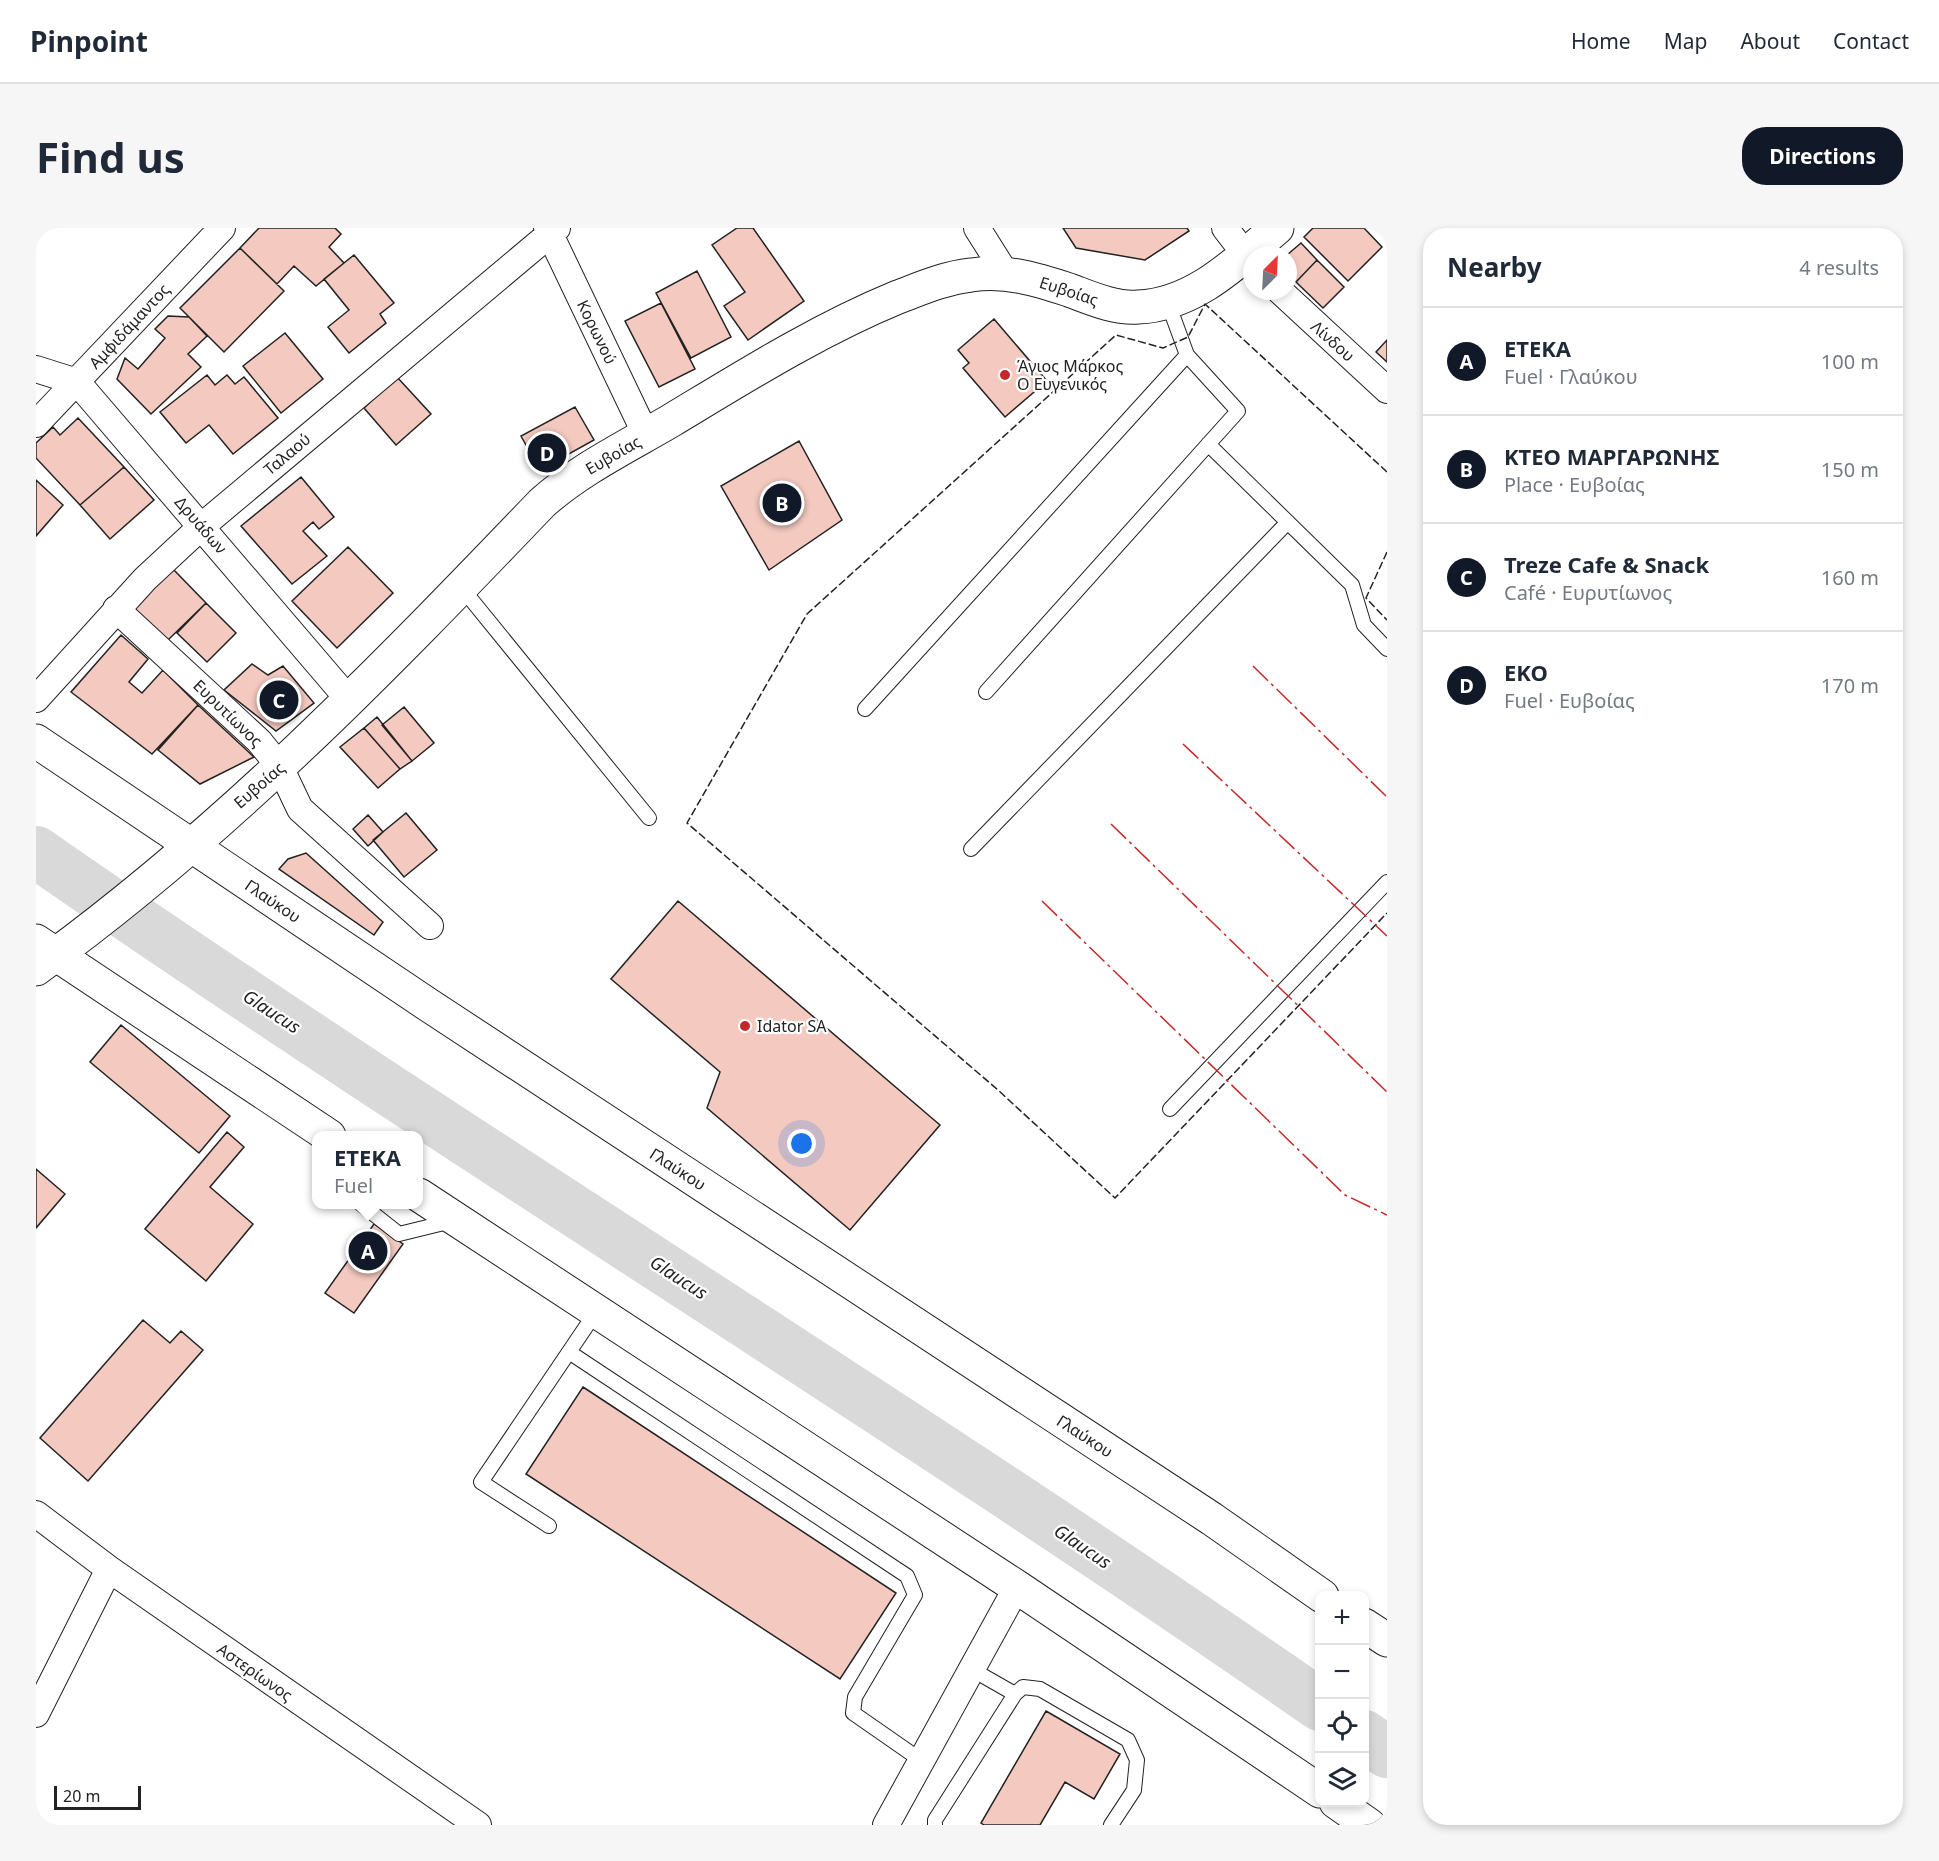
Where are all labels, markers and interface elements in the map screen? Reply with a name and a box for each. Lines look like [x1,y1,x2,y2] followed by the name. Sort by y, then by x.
[30,22,148,60] text: Pinpoint
[1571,27,1631,55] text: Home
[1664,27,1707,55] text: Map
[1740,27,1800,55] text: About
[1833,27,1909,55] text: Contact
[1742,127,1903,185] button: Directions
[36,128,185,185] text: Find us
[1243,246,1297,300] north arrow
[1447,249,1542,285] text: Nearby
[1799,254,1879,281] text: 4 results
[1037,271,1101,311] street label: Ευβοίας
[84,278,174,373] street label: Αμφιδάμαντος
[572,296,622,368] street label: Κορωνού
[1307,316,1359,366] street label: Λίνδου
[1504,333,1571,363] text: ΕΤΕΚΑ
[1460,348,1473,375] text: A
[1821,348,1879,375] text: 100 m
[1017,355,1124,395] place label: Άγιος Μάρκος Ο Ευγενικός
[1504,363,1638,390] text: Fuel · Γλαύκου
[998,368,1012,382] marker: Άγιος Μάρκος Ο Ευγενικός
[259,428,315,480] street label: Ταλαού
[528,430,566,476] pin: D
[581,430,645,480] street label: Ευβοίας
[1504,441,1719,471] text: ΚΤΕΟ ΜΑΡΓΑΡΩΝΗΣ
[1460,456,1473,483] text: B
[1821,456,1879,483] text: 150 m
[1504,471,1645,498] text: Place · Ευβοίας
[762,480,802,526] pin: B
[170,492,232,558] street label: Δρυάδων
[1504,549,1709,579] text: Treze Cafe & Snack
[1460,564,1473,591] text: C
[1821,564,1879,591] text: 160 m
[1504,579,1672,606] text: Café · Ευρυτίωνος
[1504,657,1548,687] text: ΕΚΟ
[1459,672,1474,699] text: D
[1821,672,1879,699] text: 170 m
[189,674,268,752] street label: Ευρυτίωνος
[260,678,298,722] pin: C
[1504,687,1635,714] text: Fuel · Ευβοίας
[229,757,289,813] street label: Ευβοίας
[241,874,305,928] street label: Γλαύκου
[239,984,305,1039] water label: Glaucus
[757,1015,827,1037] place label: Idator SA
[738,1019,752,1033] marker: Idator SA
[787,1129,816,1158] your location
[312,1131,423,1209] popup
[334,1142,401,1172] text: ΕΤΕΚΑ
[646,1143,710,1195] street label: Γλαύκου
[334,1172,373,1199] text: Fuel
[348,1228,388,1274] pin: A
[646,1250,712,1305] water label: Glaucus
[1053,1410,1117,1462] street label: Γλαύκου
[1050,1518,1116,1574] water label: Glaucus
[1315,1591,1369,1807] map controls
[1315,1591,1369,1645] button: +
[213,1638,297,1706] street label: Αστερίωνος
[1315,1645,1369,1699] button: −
[1315,1699,1369,1753] button: locate
[1315,1753,1369,1807] button: layers
[54,1783,141,1810] scale bar
[63,1785,100,1807] text: 20 m

